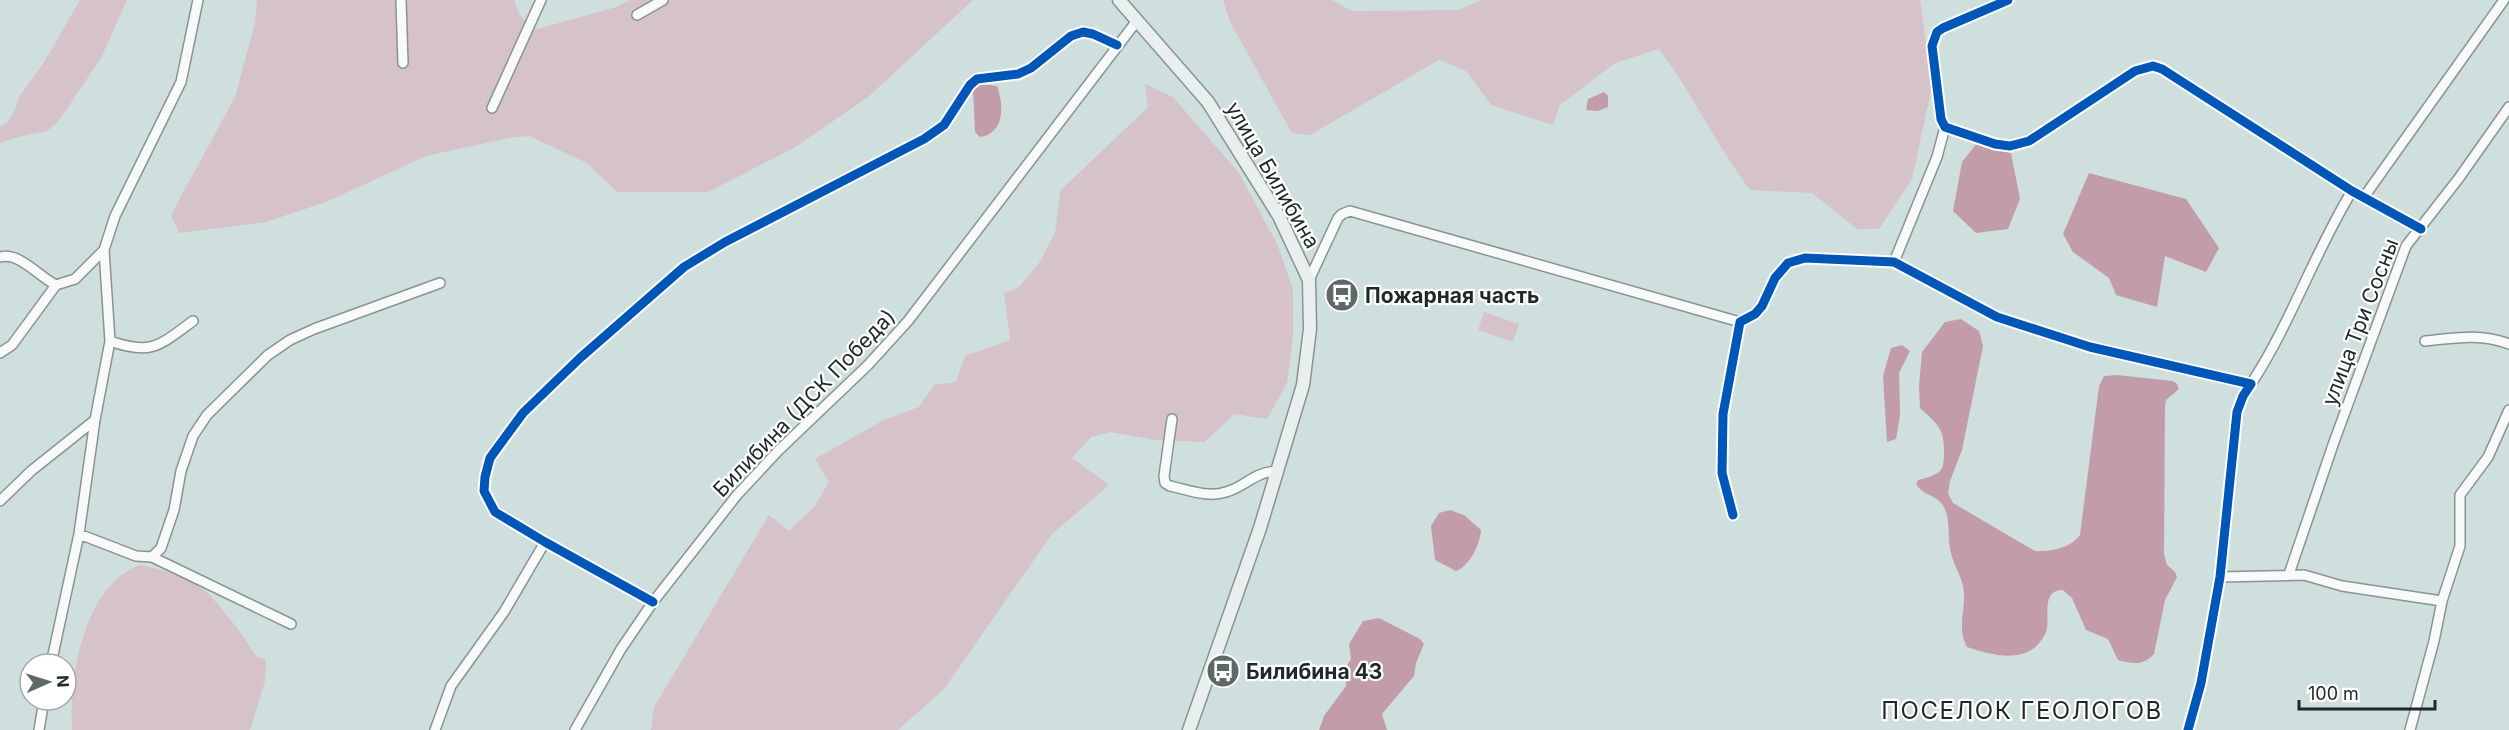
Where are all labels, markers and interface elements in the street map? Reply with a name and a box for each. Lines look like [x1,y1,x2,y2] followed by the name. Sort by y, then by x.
[1221,97,1325,253] street label: улица Билибина
[2317,235,2403,409] street label: улица Три Сосны
[1324,277,1360,313] bus stop icon: Пожарная часть
[1365,283,1539,308] place label: Пожарная часть
[708,304,900,502] street label: Билибина (ДСК Победа)
[18,652,78,712] north arrow
[1205,653,1241,689] bus stop icon: Билибина 43
[1246,659,1382,684] place label: Билибина 43
[2299,673,2436,711] scale bar
[53,675,73,688] text: N
[2308,683,2359,704] text: 100 m
[1881,696,2163,725] district label: ПОСЕЛОК ГЕОЛОГОВ

